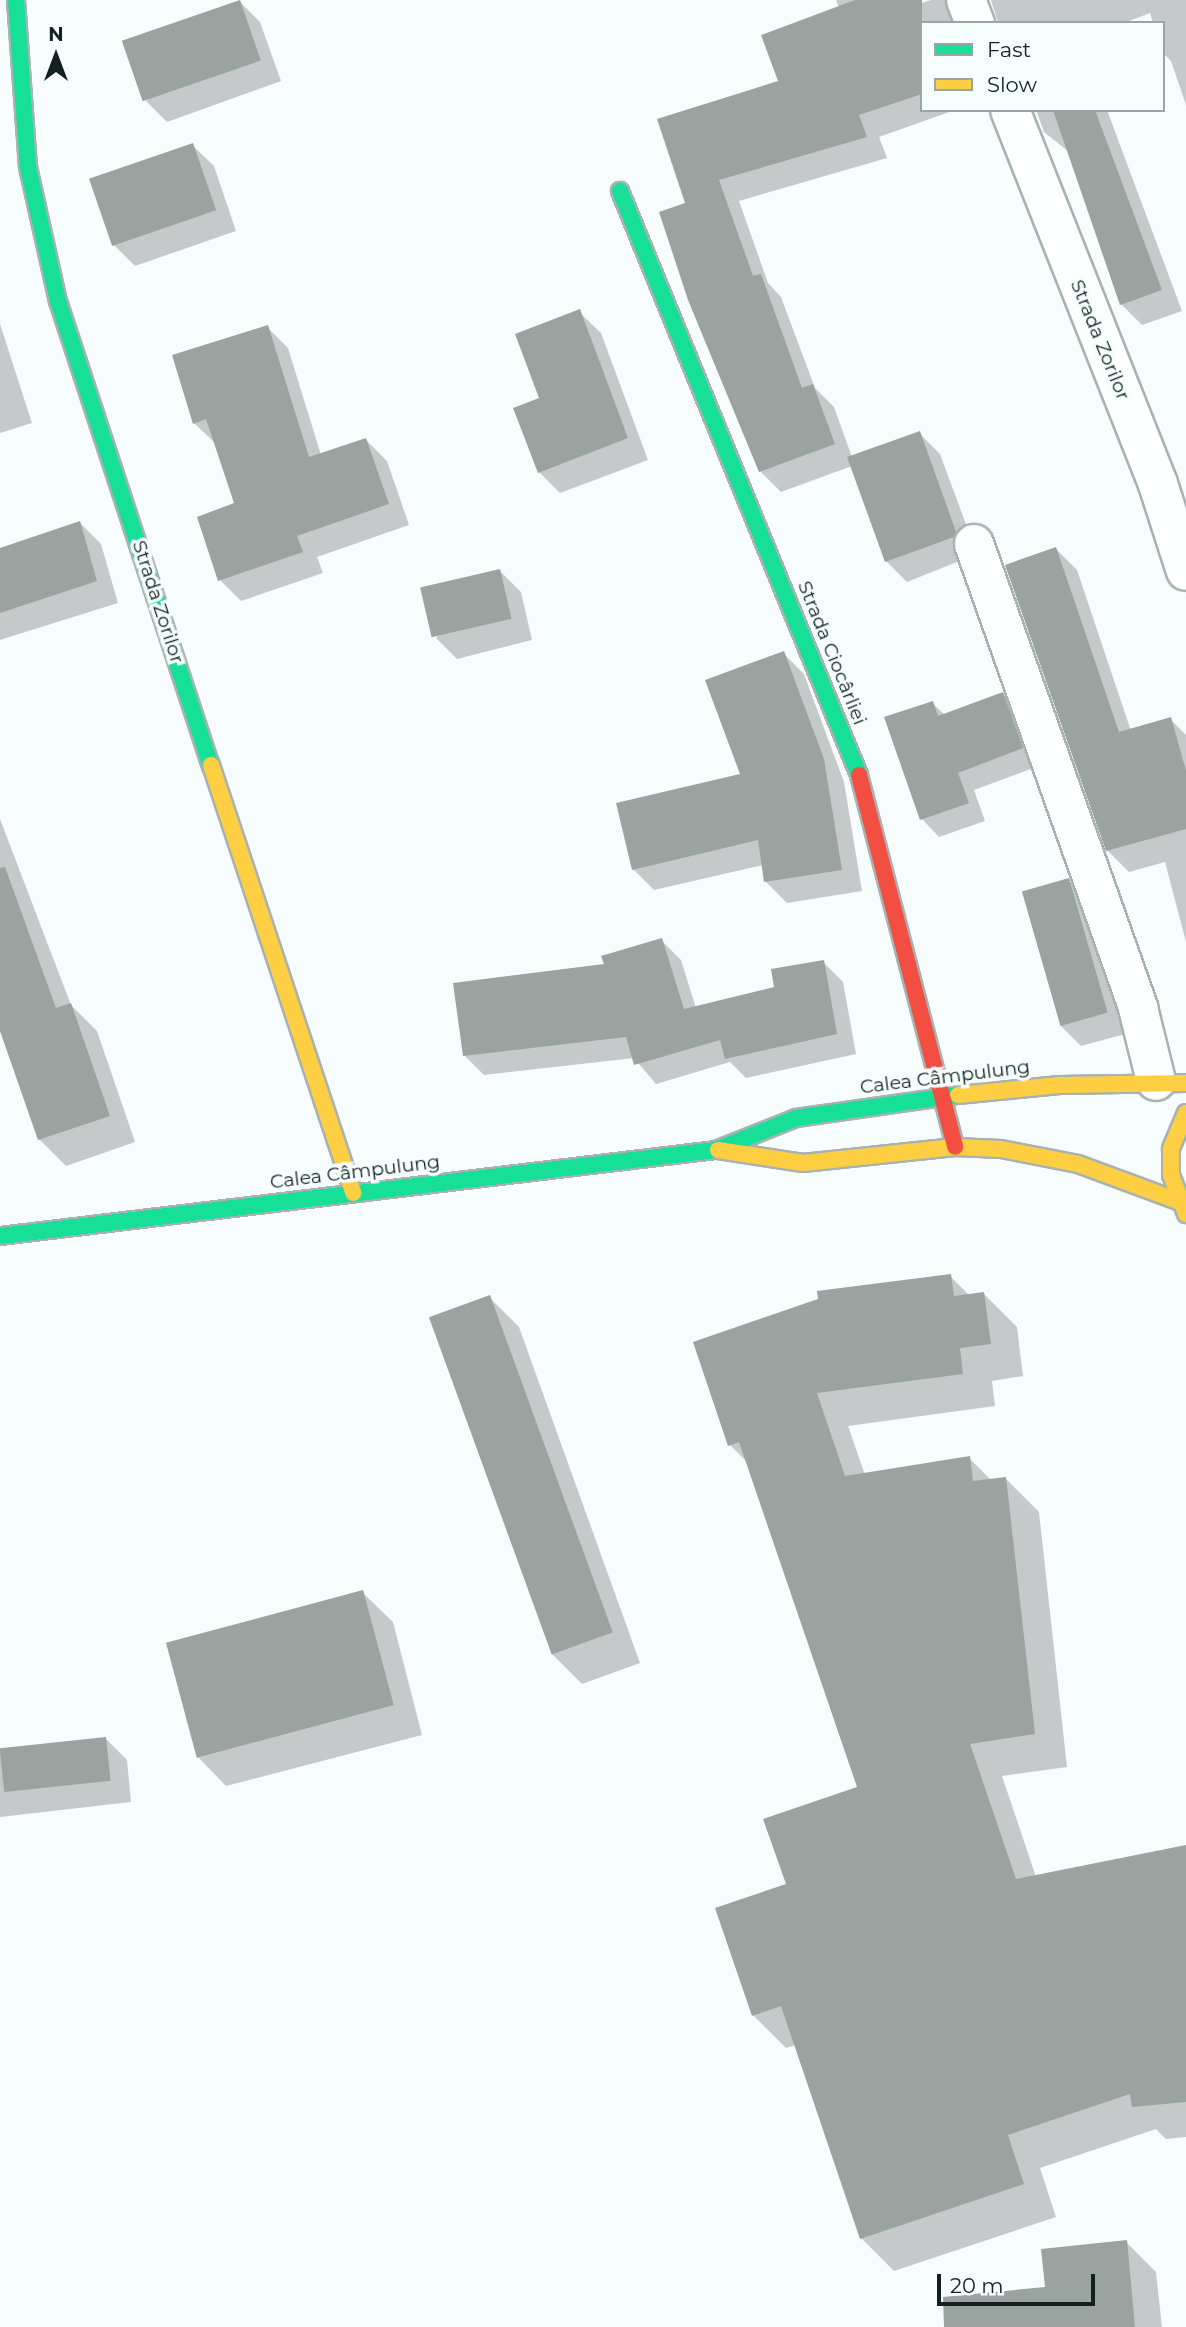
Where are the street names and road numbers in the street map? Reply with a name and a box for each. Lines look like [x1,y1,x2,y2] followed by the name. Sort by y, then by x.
[1066,277,1134,403] street label: Strada Zorilor
[127,538,189,666] street label: Strada Zorilor
[793,578,871,728] street label: Strada Ciocârliei
[859,1055,1031,1099] street label: Calea Câmpulung
[269,1150,441,1194] street label: Calea Câmpulung

